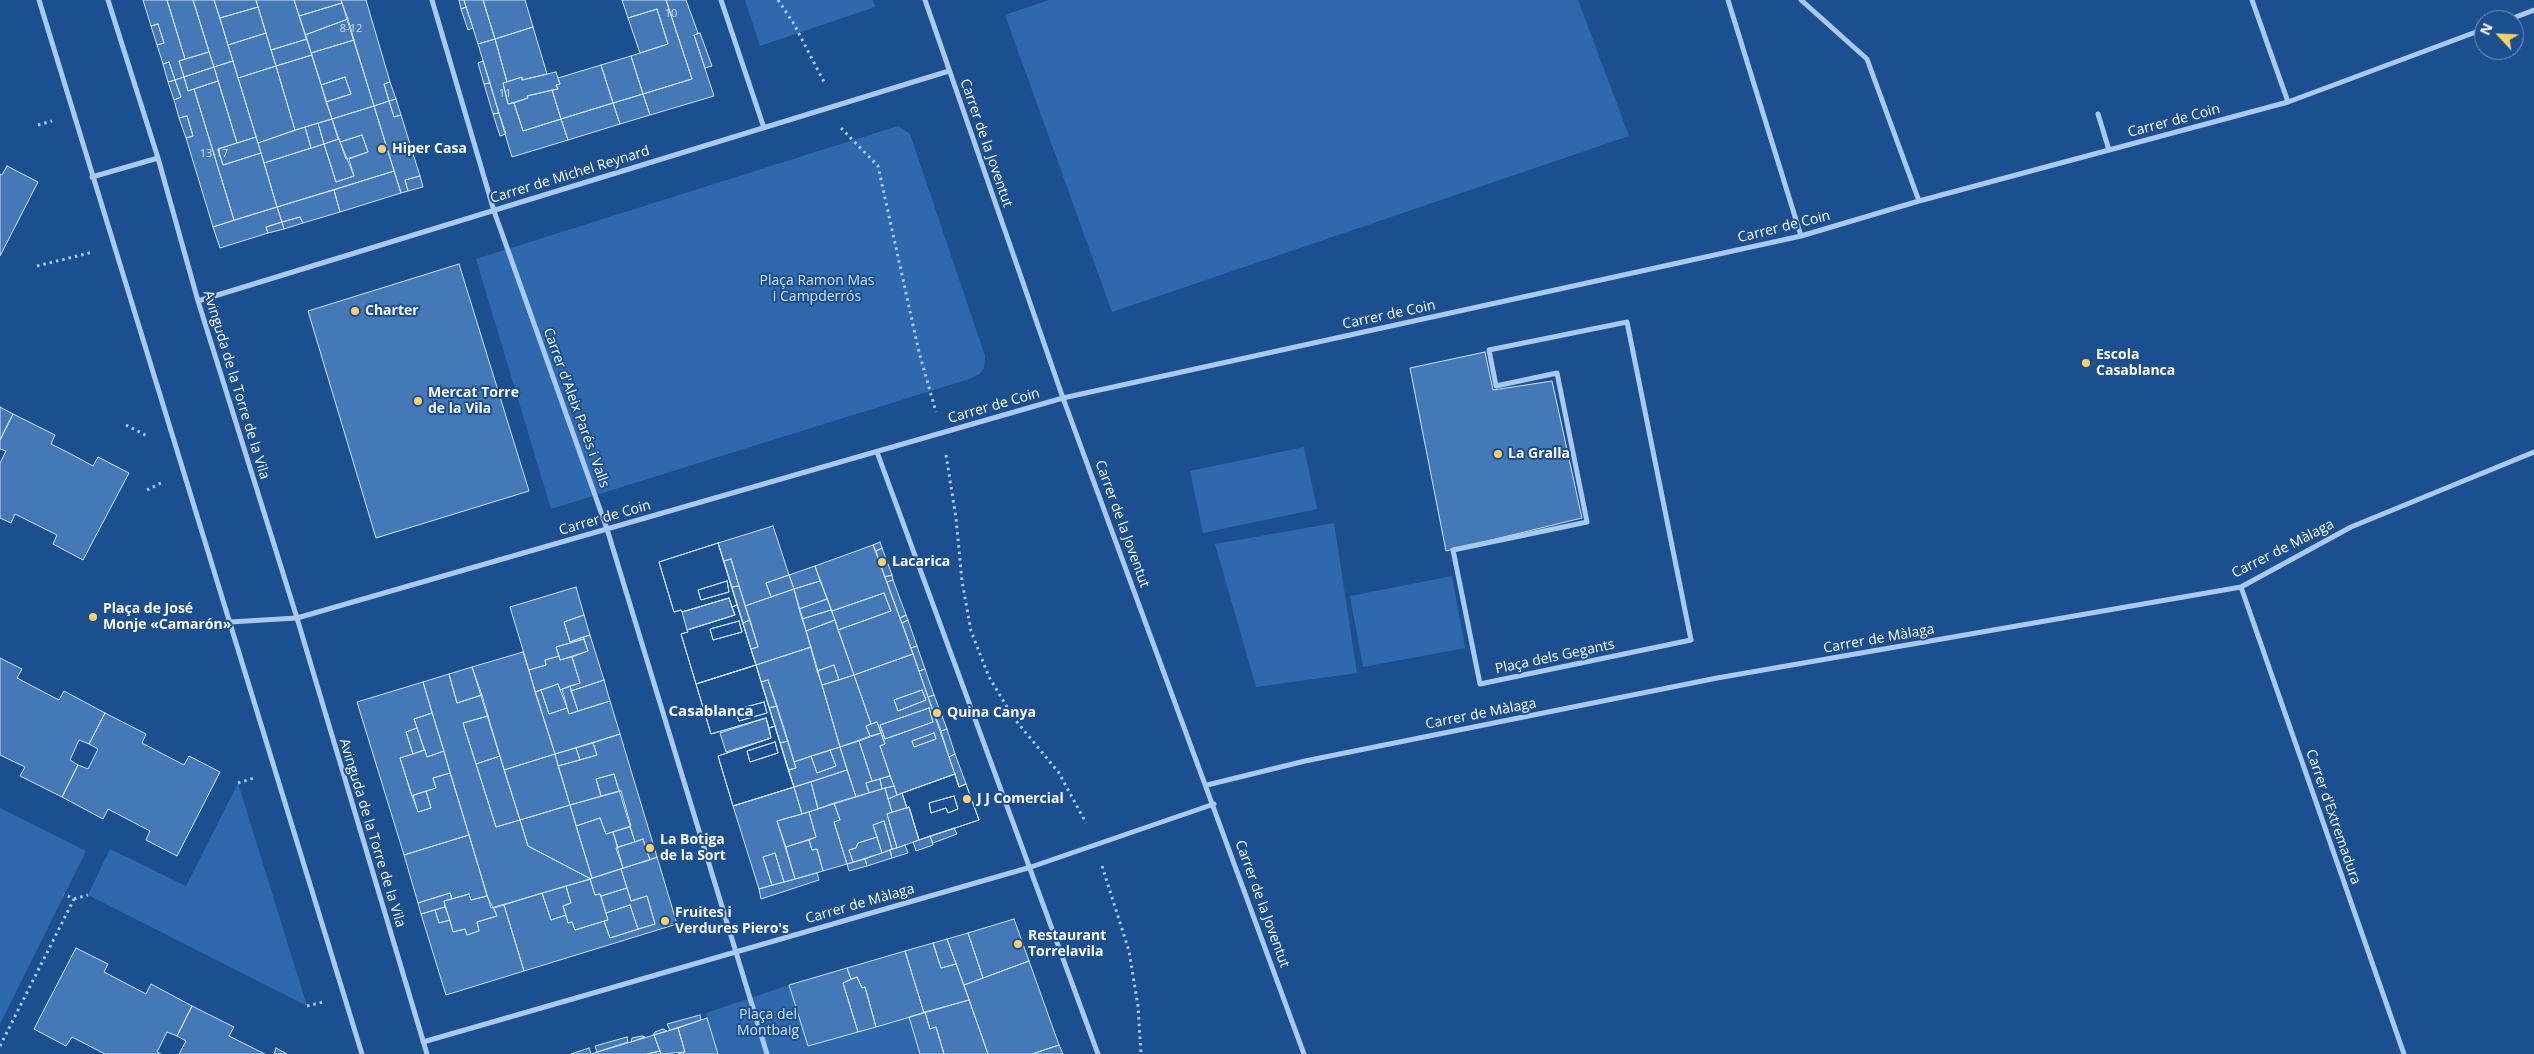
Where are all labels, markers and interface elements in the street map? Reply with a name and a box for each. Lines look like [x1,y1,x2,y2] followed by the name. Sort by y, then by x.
[665,7,677,21] house number: 10
[2474,10,2524,60] north arrow
[2475,20,2497,38] text: N
[340,22,362,36] house number: 8-12
[956,77,1016,209] street label: Carrer de la Joventut
[499,87,511,101] house number: 11
[2126,101,2222,141] street label: Carrer de Coin
[392,141,467,157] place label: Hiper Casa
[376,143,388,155] marker: Hiper Casa
[488,143,652,207] street label: Carrer de Michel Reynard
[200,147,228,161] house number: 13-17
[1736,207,1832,247] street label: Carrer de Coin
[760,273,874,306] park label: Plaça Ramon Mas i Campderrós
[199,289,273,481] street label: Avinguda de la Torre de la Vila
[1341,297,1437,333] street label: Carrer de Coin
[365,303,419,319] place label: Charter
[349,305,361,317] marker: Charter
[539,326,613,490] street label: Carrer d'Aleix Parés i Valls
[2096,347,2175,380] place label: Escola Casablanca
[2080,357,2092,369] marker: Escola Casablanca
[428,385,519,418] place label: Mercat Torre de la Vila
[946,385,1042,427] street label: Carrer de Coin
[412,395,424,407] marker: Mercat Torre de la Vila
[1508,446,1570,462] place label: La Gralla
[1492,448,1504,460] marker: La Gralla
[1091,458,1153,590] street label: Carrer de la Joventut
[557,497,653,539] street label: Carrer de Coin
[2229,516,2337,582] street label: Carrer de Màlaga
[892,554,950,570] place label: Lacarica
[876,556,888,568] marker: Lacarica
[103,601,231,634] place label: Plaça de José Monje «Camarón»
[87,611,99,623] marker: Plaça de José Monje «Camarón»
[1822,621,1936,657] street label: Carrer de Màlaga
[1494,636,1616,678] street label: Plaça dels Gegants
[1424,695,1538,733] street label: Carrer de Màlaga
[669,703,753,721] district label: Casablanca
[947,705,1036,721] place label: Quina Canya
[931,707,943,719] marker: Quina Canya
[335,737,409,929] street label: Avinguda de la Torre de la Vila
[2302,747,2364,887] street label: Carrer d'Extremadura
[977,791,1064,807] place label: J J Comercial
[961,793,973,805] marker: J J Comercial
[660,832,726,864] place label: La Botiga de la Sort
[1231,838,1293,970] street label: Carrer de la Joventut
[644,842,656,854] marker: La Botiga de la Sort
[804,880,916,928] street label: Carrer de Màlaga
[675,905,789,938] place label: Fruites i Verdures Piero's
[659,915,671,927] marker: Fruites i Verdures Piero's
[1028,928,1106,960] place label: Restaurant Torrelavila
[1012,938,1024,950] marker: Restaurant Torrelavila
[737,1007,799,1040] park label: Plaça del Montbaig

